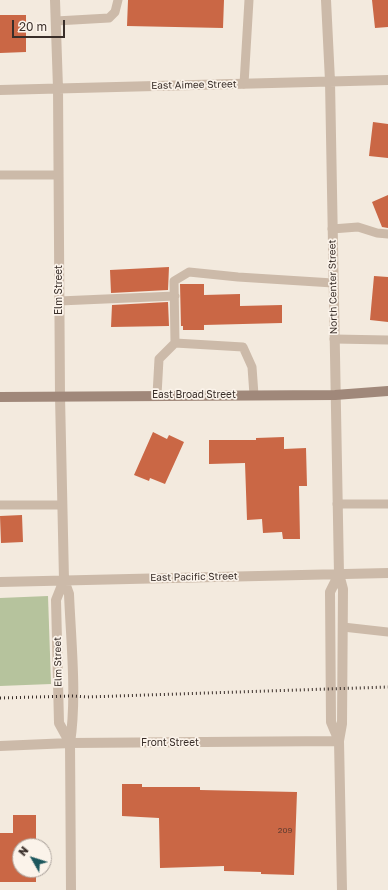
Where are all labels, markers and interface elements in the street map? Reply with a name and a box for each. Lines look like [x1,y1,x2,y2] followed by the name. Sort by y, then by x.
[14,12,67,38] scale bar
[19,19,47,34] text: 20 m
[151,78,237,92] street label: East Aimee Street
[326,240,340,334] street label: North Center Street
[53,265,65,315] street label: Elm Street
[152,389,236,401] street label: East Broad Street
[150,570,238,584] street label: East Pacific Street
[52,637,64,687] street label: Elm Street
[141,737,199,749] street label: Front Street
[278,825,292,835] house number: 209
[12,838,52,878] north arrow
[15,843,31,858] text: N

